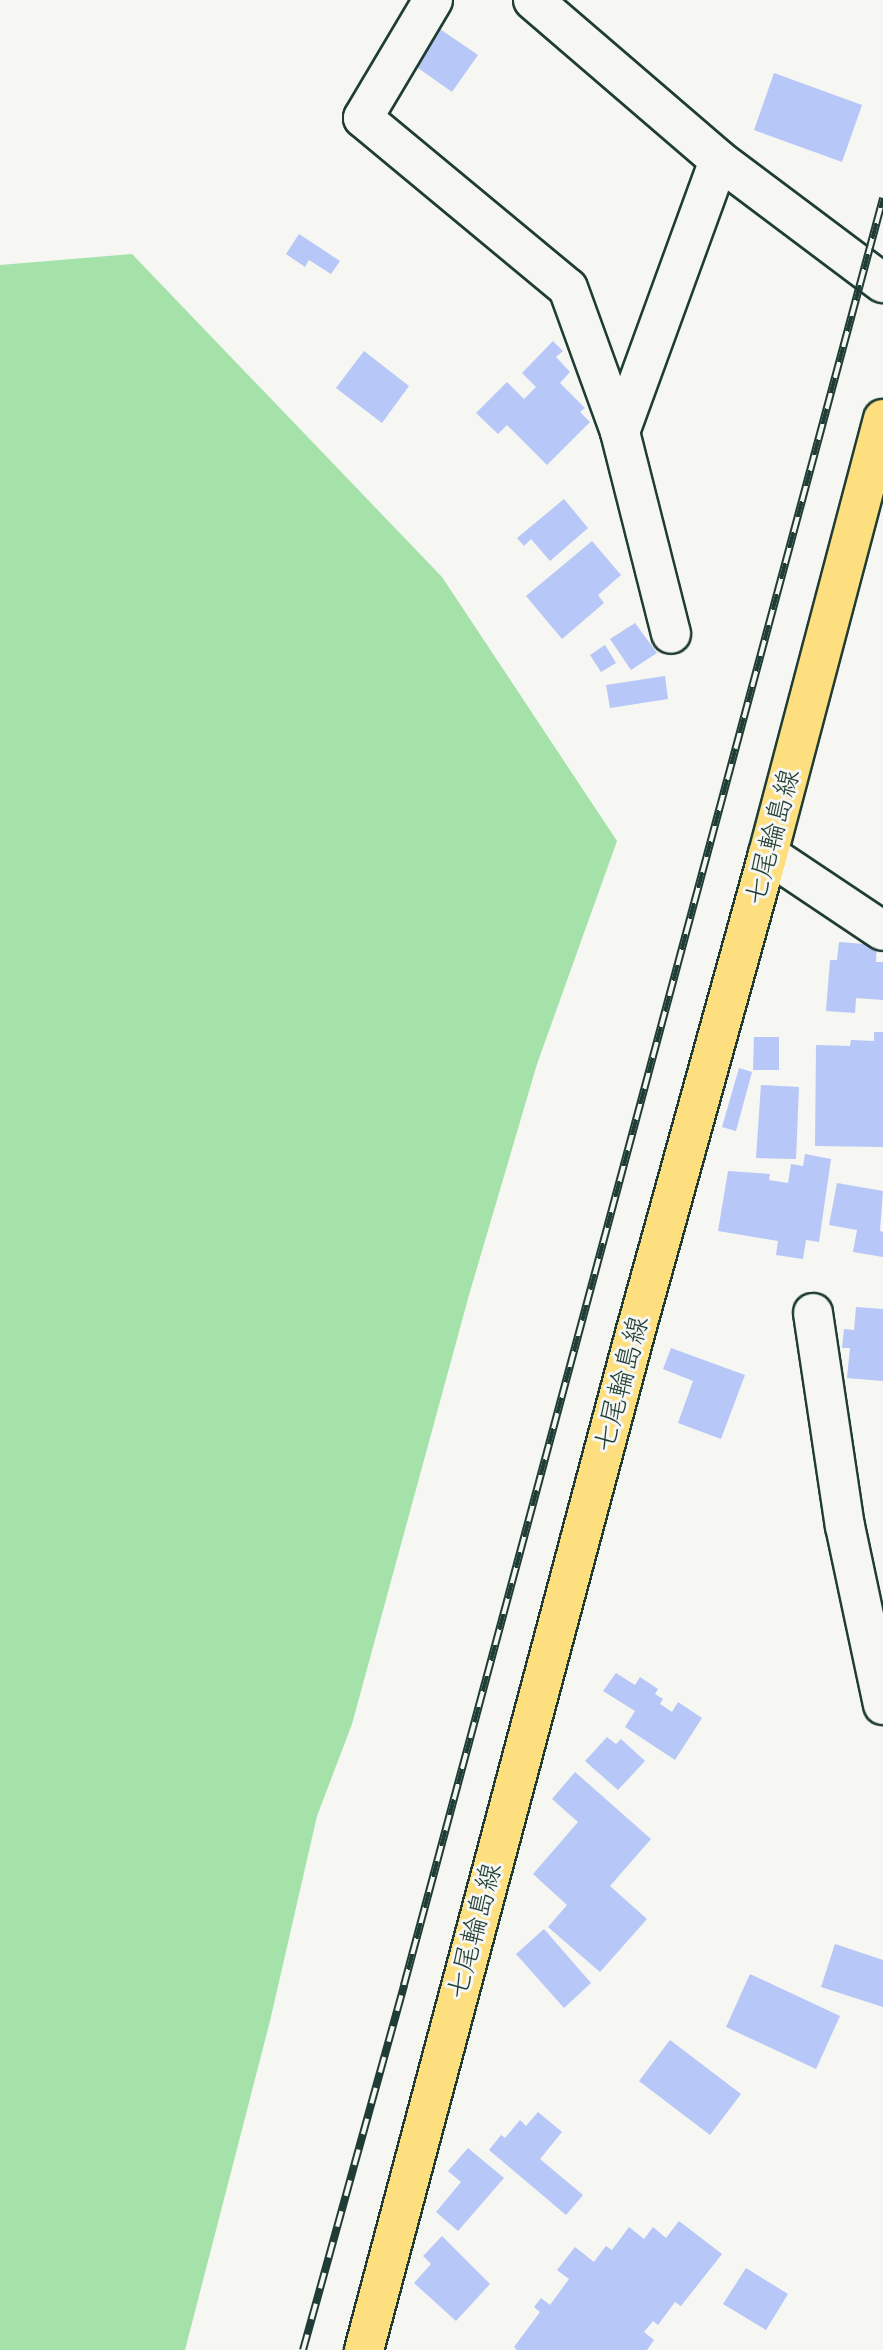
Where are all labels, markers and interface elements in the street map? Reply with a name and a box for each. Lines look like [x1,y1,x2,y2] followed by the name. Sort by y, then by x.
[738,765,806,909] street label: 七尾輪島線
[587,1312,655,1456] street label: 七尾輪島線
[440,1859,508,2003] street label: 七尾輪島線

